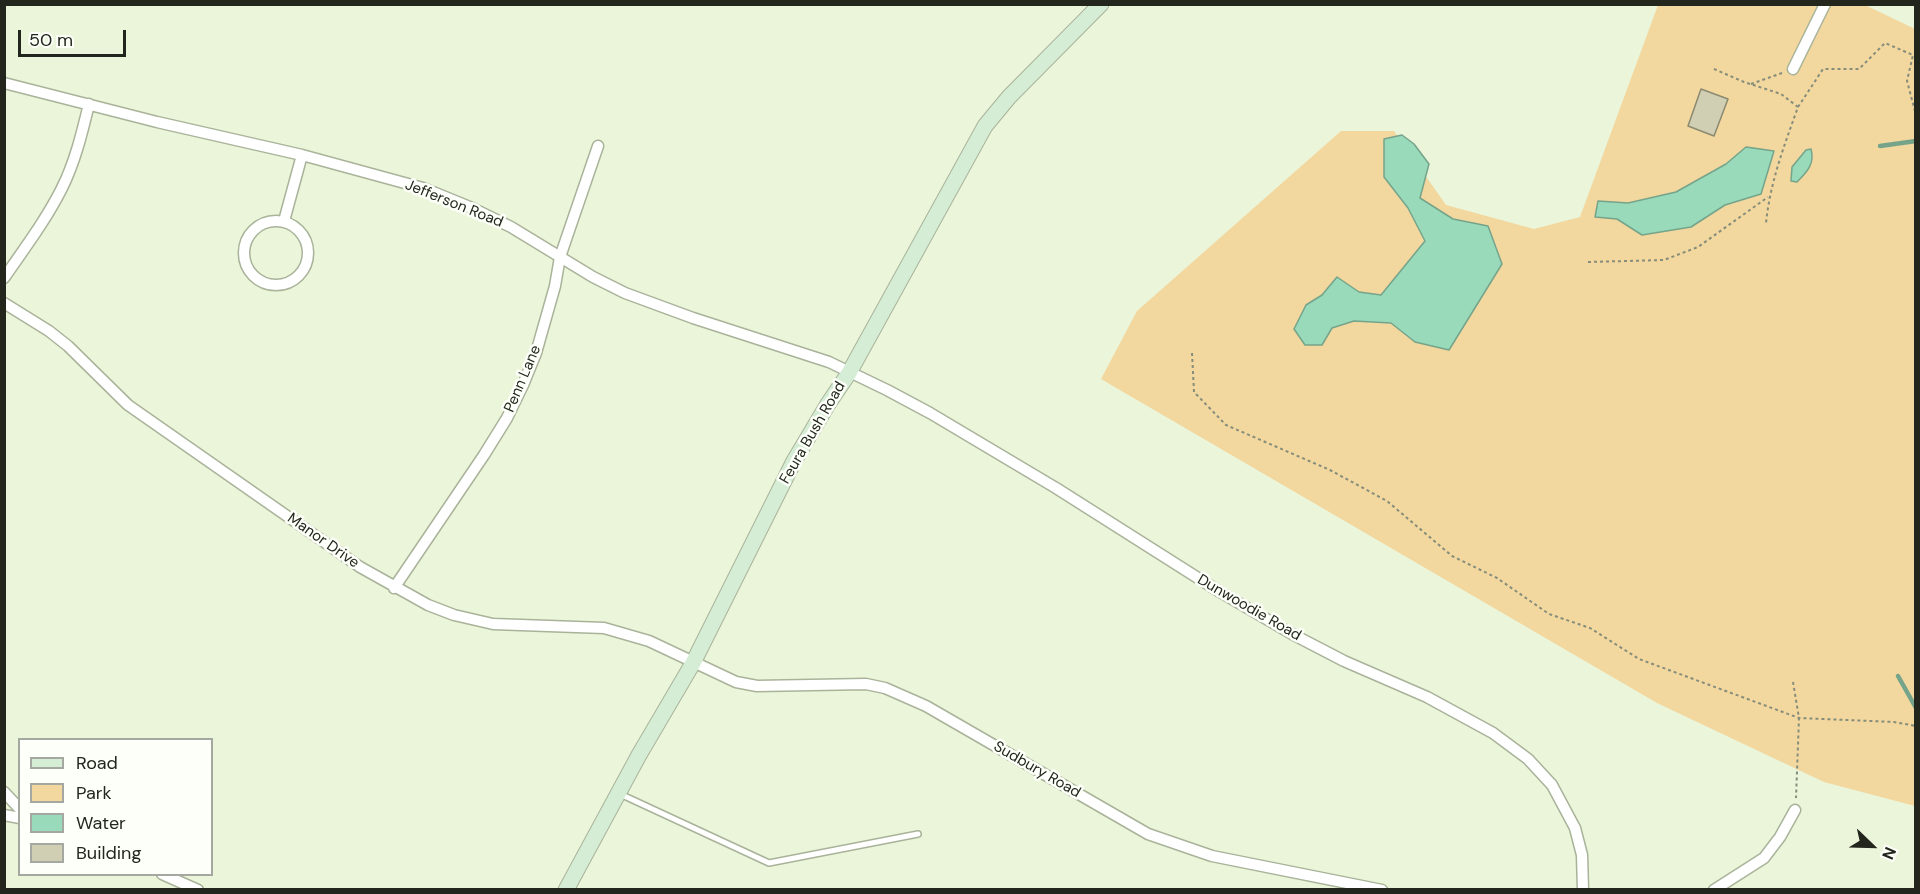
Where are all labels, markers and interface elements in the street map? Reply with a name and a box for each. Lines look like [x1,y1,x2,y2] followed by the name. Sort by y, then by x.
[21,18,129,56] scale bar
[29,28,73,52] text: 50 m
[402,176,506,232] street label: Jefferson Road
[501,343,545,415] street label: Penn Lane
[776,379,850,487] street label: Feura Bush Road
[284,510,362,572] street label: Manor Drive
[1194,571,1304,645] street label: Dunwoodie Road
[18,738,213,876] legend
[990,738,1084,802] street label: Sudbury Road
[76,751,118,775] text: Road
[76,781,112,805] text: Park
[76,811,126,835] text: Water
[1842,816,1902,876] north arrow
[76,841,141,865] text: Building
[1877,844,1901,863] text: N

